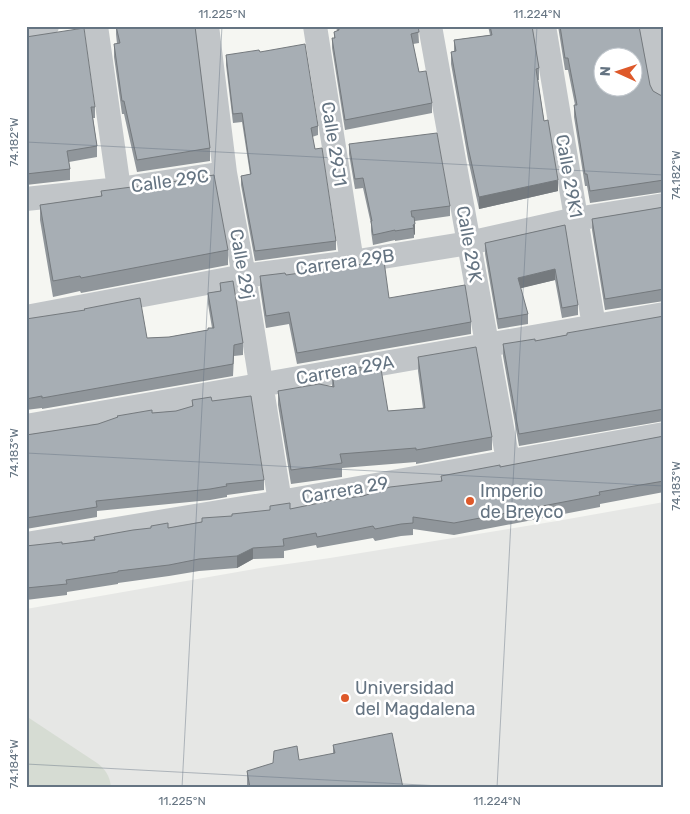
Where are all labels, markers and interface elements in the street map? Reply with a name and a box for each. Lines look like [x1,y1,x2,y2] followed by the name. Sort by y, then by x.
[198,7,246,21] text: 11.225°N
[513,7,561,21] text: 11.224°N
[592,48,642,98] north arrow
[597,66,614,77] text: N
[316,100,352,188] street label: Calle 29J1
[7,117,21,167] text: 74.182°W
[551,132,587,220] street label: Calle 29K1
[669,150,683,200] text: 74.182°W
[130,165,210,197] street label: Calle 29C
[451,204,487,284] street label: Calle 29K
[225,227,259,301] street label: Calle 29j
[294,244,396,280] street label: Carrera 29B
[294,351,396,389] street label: Carrera 29A
[7,428,21,478] text: 74.183°W
[669,461,683,511] text: 74.183°W
[300,472,390,508] street label: Carrera 29
[480,480,564,523] place label: Imperio de Breyco
[464,495,476,507] marker: Imperio de Breyco
[355,677,476,720] place label: Universidad del Magdalena
[339,692,351,704] marker: Universidad del Magdalena
[7,739,21,789] text: 74.184°W
[158,794,206,808] text: 11.225°N
[473,794,521,808] text: 11.224°N

